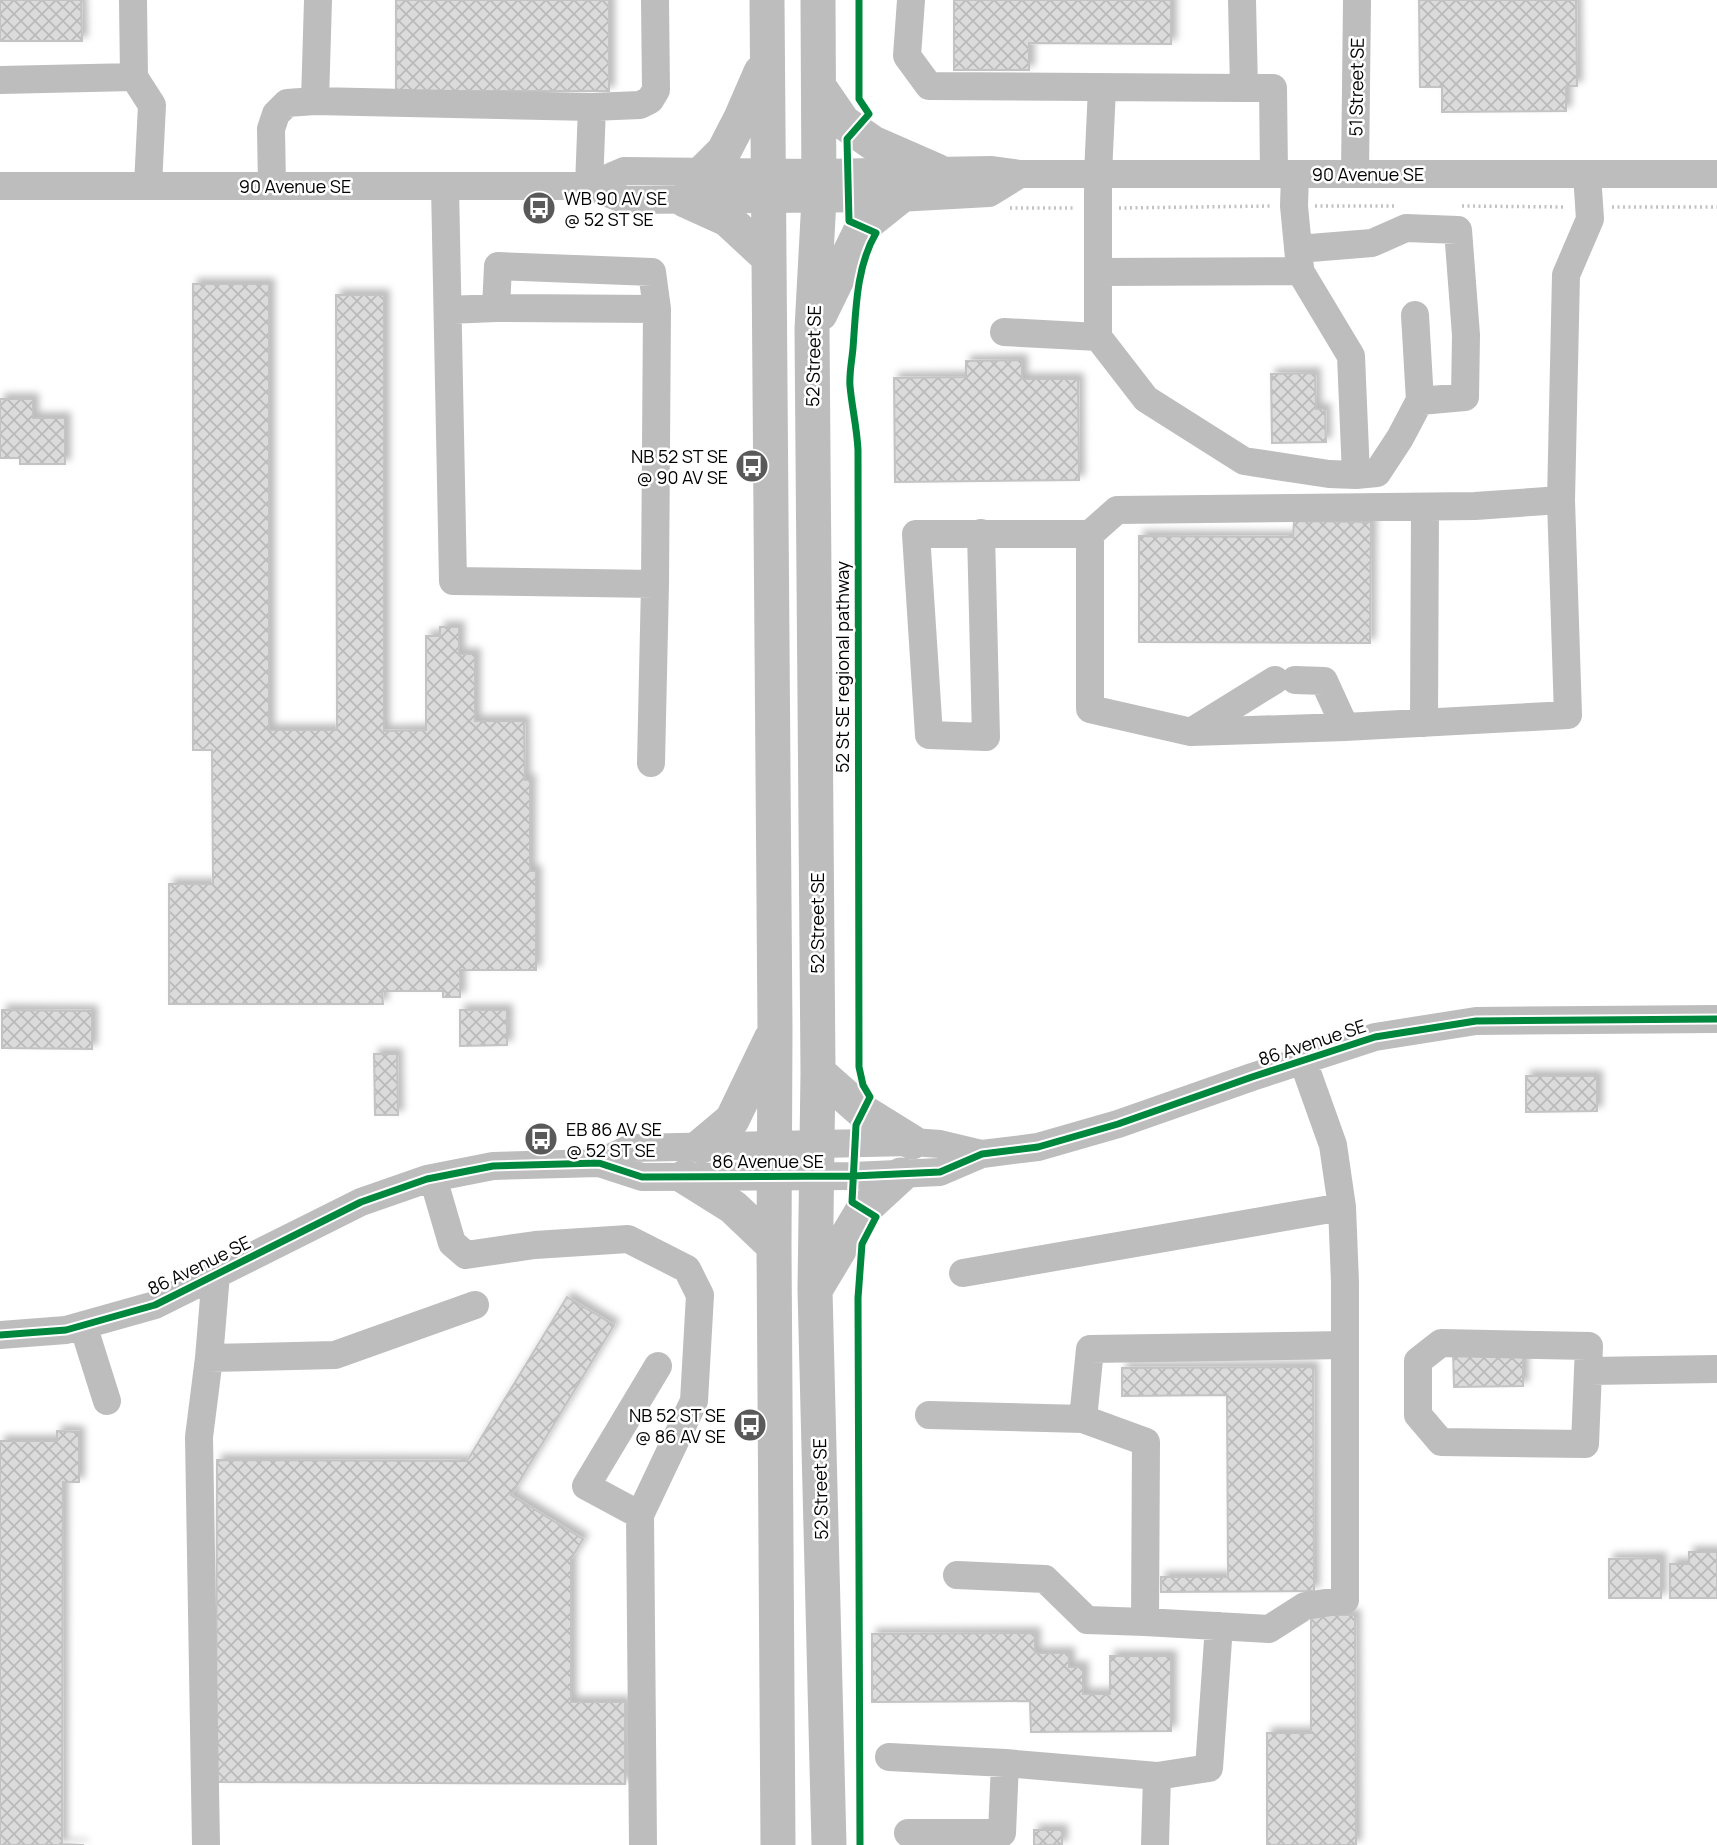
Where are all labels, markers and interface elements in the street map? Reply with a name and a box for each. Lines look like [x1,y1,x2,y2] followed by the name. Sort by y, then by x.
[1343,37,1369,137] street label: 51 Street SE
[1312,162,1424,186] street label: 90 Avenue SE
[239,174,351,198] street label: 90 Avenue SE
[564,186,667,231] place label: WB 90 AV SE @ 52 ST SE
[520,189,558,227] bus stop icon: WB 90 AV SE @ 52 ST SE
[800,305,826,407] street label: 52 Street SE
[631,444,728,489] place label: NB 52 ST SE @ 90 AV SE
[733,447,771,485] bus stop icon: NB 52 ST SE @ 90 AV SE
[830,560,854,773] street label: 52 St SE regional pathway
[805,872,829,974] street label: 52 Street SE
[1255,1013,1369,1071] street label: 86 Avenue SE
[566,1117,662,1162] place label: EB 86 AV SE @ 52 ST SE
[522,1120,560,1158] bus stop icon: EB 86 AV SE @ 52 ST SE
[712,1149,824,1173] street label: 86 Avenue SE
[143,1230,255,1300] street label: 86 Avenue SE
[629,1403,726,1448] place label: NB 52 ST SE @ 86 AV SE
[731,1406,769,1444] bus stop icon: NB 52 ST SE @ 86 AV SE
[807,1438,833,1540] street label: 52 Street SE

